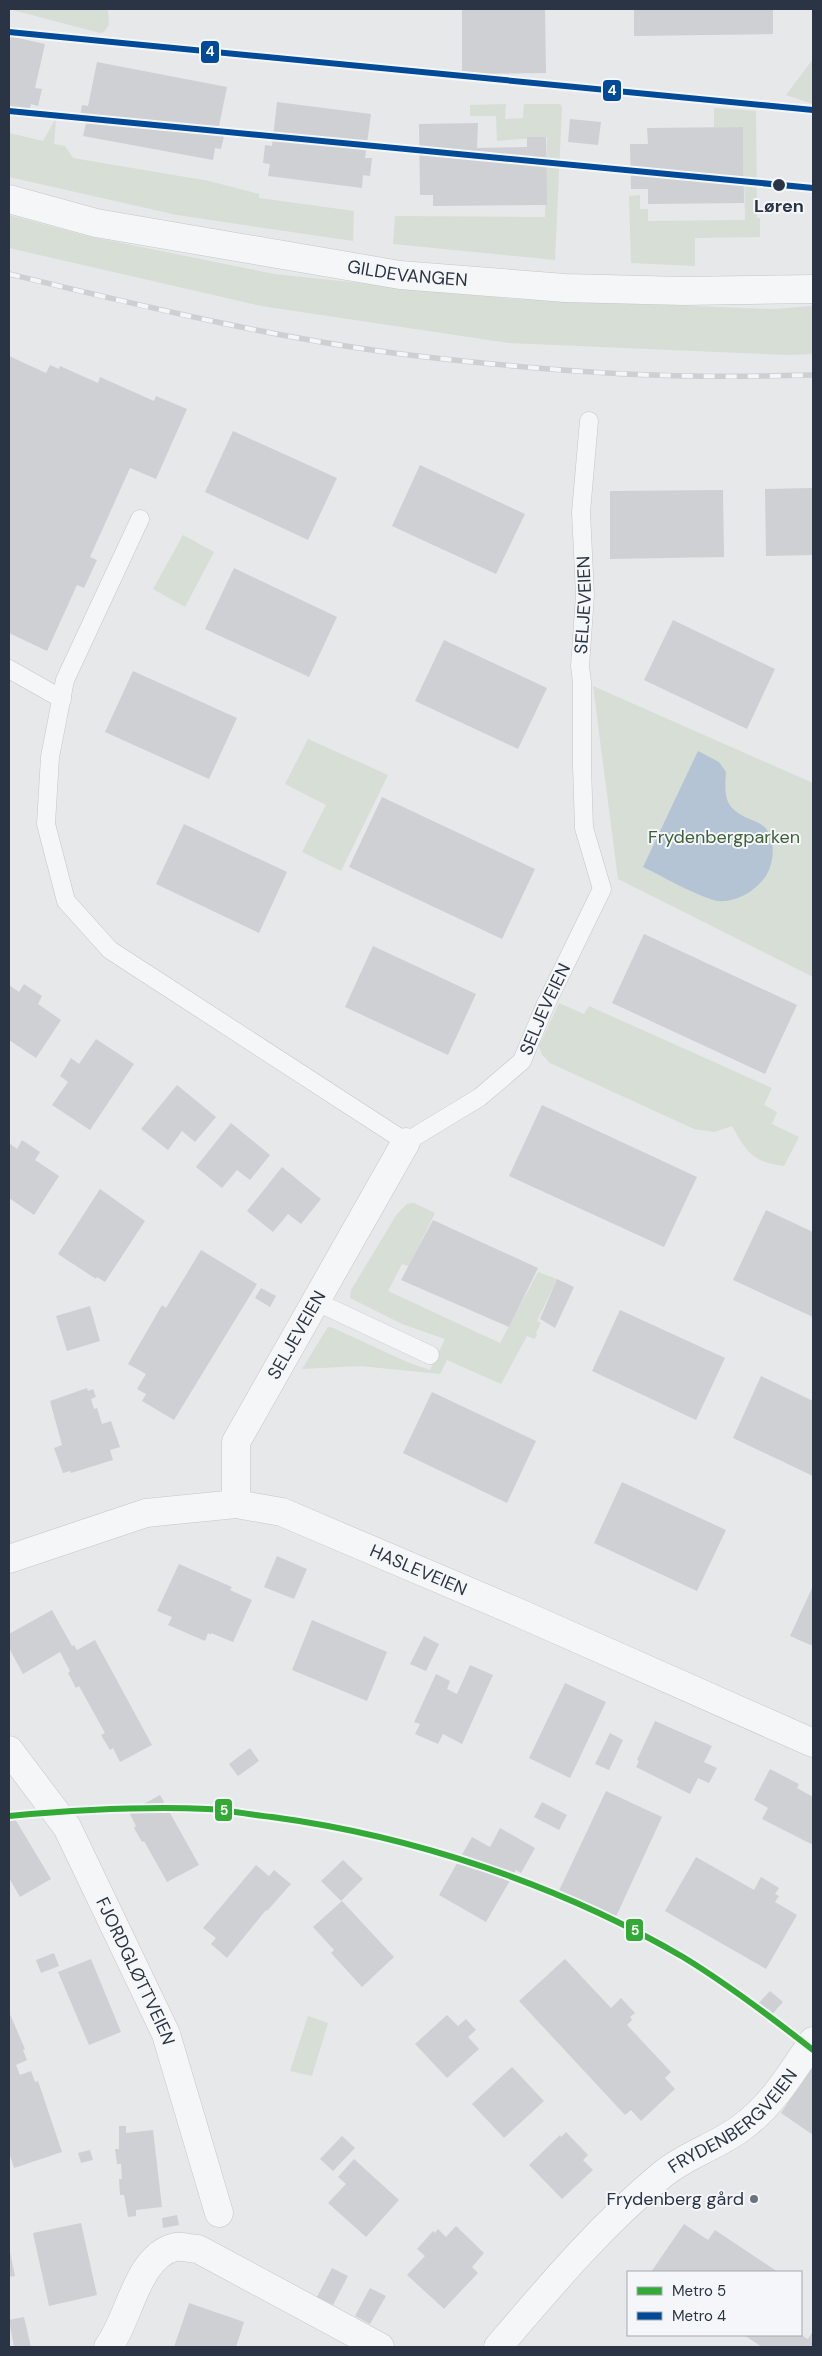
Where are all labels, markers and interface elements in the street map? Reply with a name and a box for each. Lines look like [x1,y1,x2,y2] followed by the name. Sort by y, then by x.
[200,40,220,64] line badge: 4
[205,42,215,60] text: 4
[602,79,622,102] line badge: 4
[607,81,617,99] text: 4
[771,177,787,193] marker: Løren
[754,194,804,218] place label: Løren
[346,254,469,292] street label: GILDEVANGEN
[569,555,597,655] street label: SELJEVEIEN
[648,825,800,849] park label: Frydenbergparken
[514,959,576,1059] street label: SELJEVEIEN
[262,1286,331,1384] street label: SELJEVEIEN
[366,1539,471,1601] street label: HASLEVEIEN
[214,1798,233,1822] line badge: 5
[220,1801,228,1819] text: 5
[90,1893,181,2048] street label: FJORDGLØTTVEIEN
[625,1918,644,1942] line badge: 5
[631,1921,639,1939] text: 5
[663,2064,803,2179] street label: FRYDENBERGVEIEN
[606,2187,744,2211] place label: Frydenberg gård
[748,2193,760,2205] marker: Frydenberg gård
[627,2271,802,2336] legend
[672,2281,726,2301] text: Metro 5
[672,2306,726,2326] text: Metro 4

